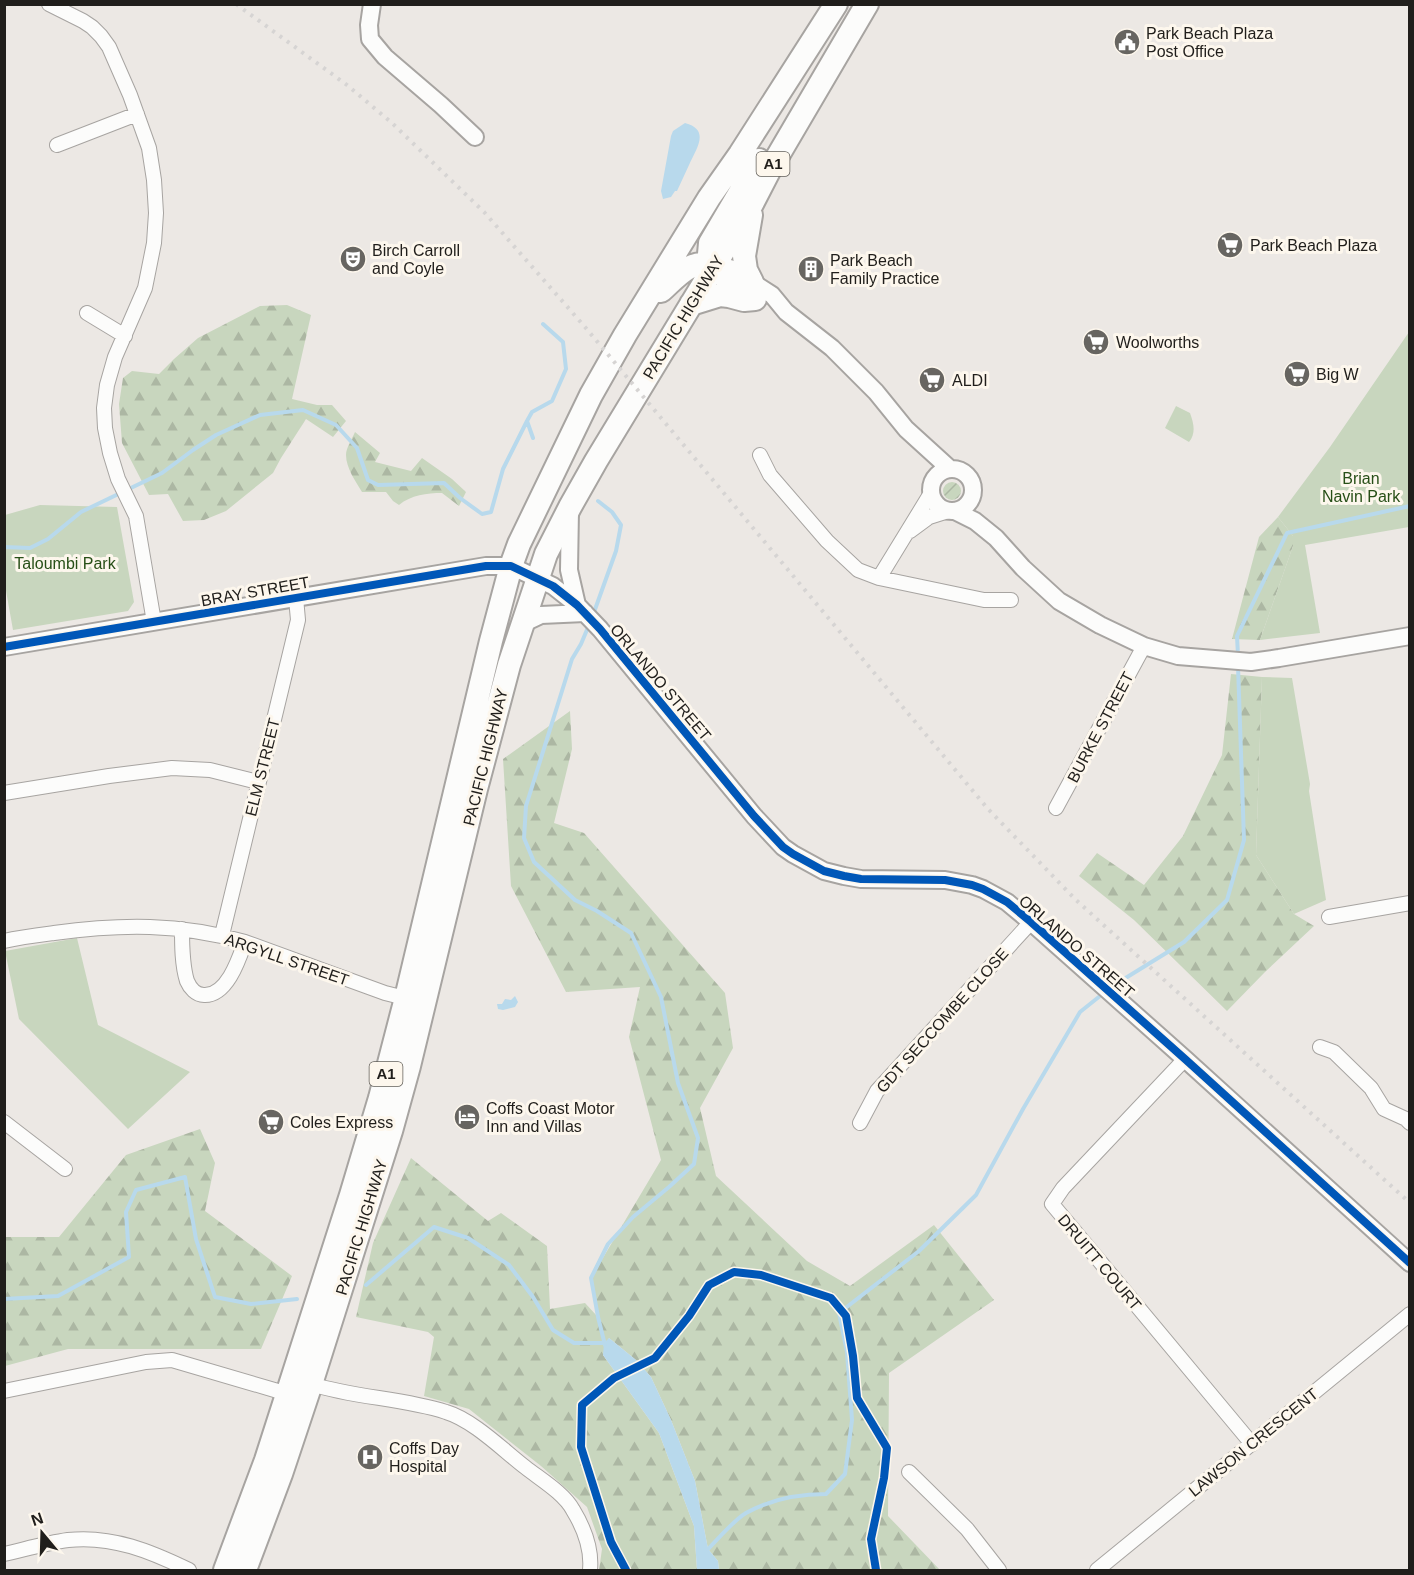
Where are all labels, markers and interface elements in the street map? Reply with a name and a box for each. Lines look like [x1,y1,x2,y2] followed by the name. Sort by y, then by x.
[1146,25,1273,60] place label: Park Beach Plaza Post Office
[1112,27,1142,57] public building icon: Park Beach Plaza Post Office
[756,152,790,176] road number: A1
[1215,230,1245,260] supermarket icon: Park Beach Plaza
[1250,237,1377,254] place label: Park Beach Plaza
[372,242,460,277] place label: Birch Carroll and Coyle
[338,244,368,274] theatre icon: Birch Carroll and Coyle
[640,252,727,382] street label: PACIFIC HIGHWAY
[830,252,939,287] place label: Park Beach Family Practice
[796,254,826,284] building icon: Park Beach Family Practice
[1081,327,1111,357] supermarket icon: Woolworths
[1116,334,1199,351] place label: Woolworths
[1282,359,1312,389] supermarket icon: Big W
[917,365,947,395] supermarket icon: ALDI
[1316,366,1360,383] place label: Big W
[952,372,988,389] place label: ALDI
[1322,470,1401,505] park label: Brian Navin Park
[14,555,117,572] park label: Taloumbi Park
[200,574,311,609] street label: BRAY STREET
[607,621,714,744] street label: ORLANDO STREET
[1064,669,1137,785] street label: BURKE STREET
[460,686,511,828] street label: PACIFIC HIGHWAY
[242,716,283,818] street label: ELM STREET
[1016,892,1138,1001] street label: ORLANDO STREET
[223,930,351,989] street label: ARGYLL STREET
[873,945,1012,1096] street label: GDT SECCOMBE CLOSE
[370,1062,402,1086] road number: A1
[486,1100,615,1135] place label: Coffs Coast Motor Inn and Villas
[452,1102,482,1132] hotel icon: Coffs Coast Motor Inn and Villas
[256,1107,286,1137] supermarket icon: Coles Express
[290,1114,393,1131] place label: Coles Express
[333,1157,390,1297] street label: PACIFIC HIGHWAY
[1055,1211,1145,1314] street label: DRUITT COURT
[1185,1385,1321,1500] street label: LAWSON CRESCENT
[389,1440,459,1475] place label: Coffs Day Hospital
[355,1442,385,1472] hospital icon: Coffs Day Hospital
[12,1503,72,1563] north arrow
[29,1509,46,1529] text: N

